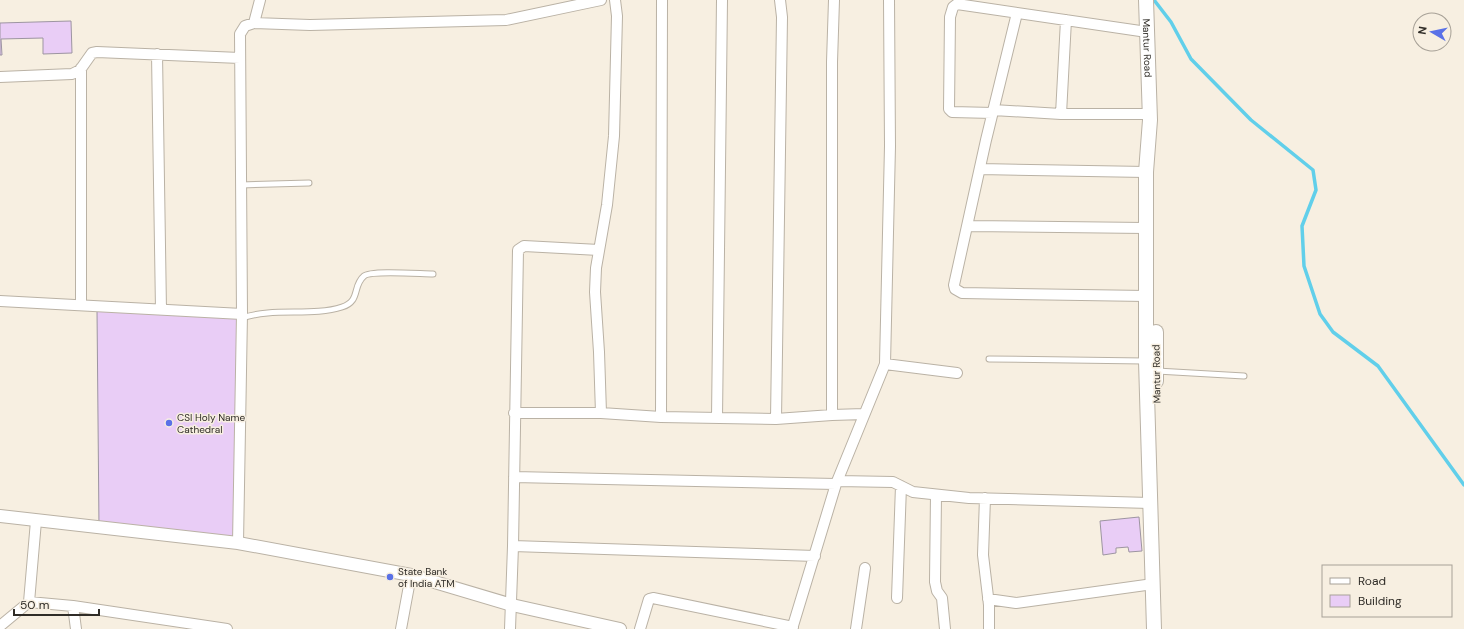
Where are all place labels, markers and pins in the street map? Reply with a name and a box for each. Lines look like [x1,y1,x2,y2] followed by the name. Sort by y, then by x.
[177,411,245,436] place label: CSI Holy Name Cathedral
[164,418,174,428] marker: CSI Holy Name Cathedral
[398,565,455,590] place label: State Bank of India ATM
[385,572,395,582] marker: State Bank of India ATM

